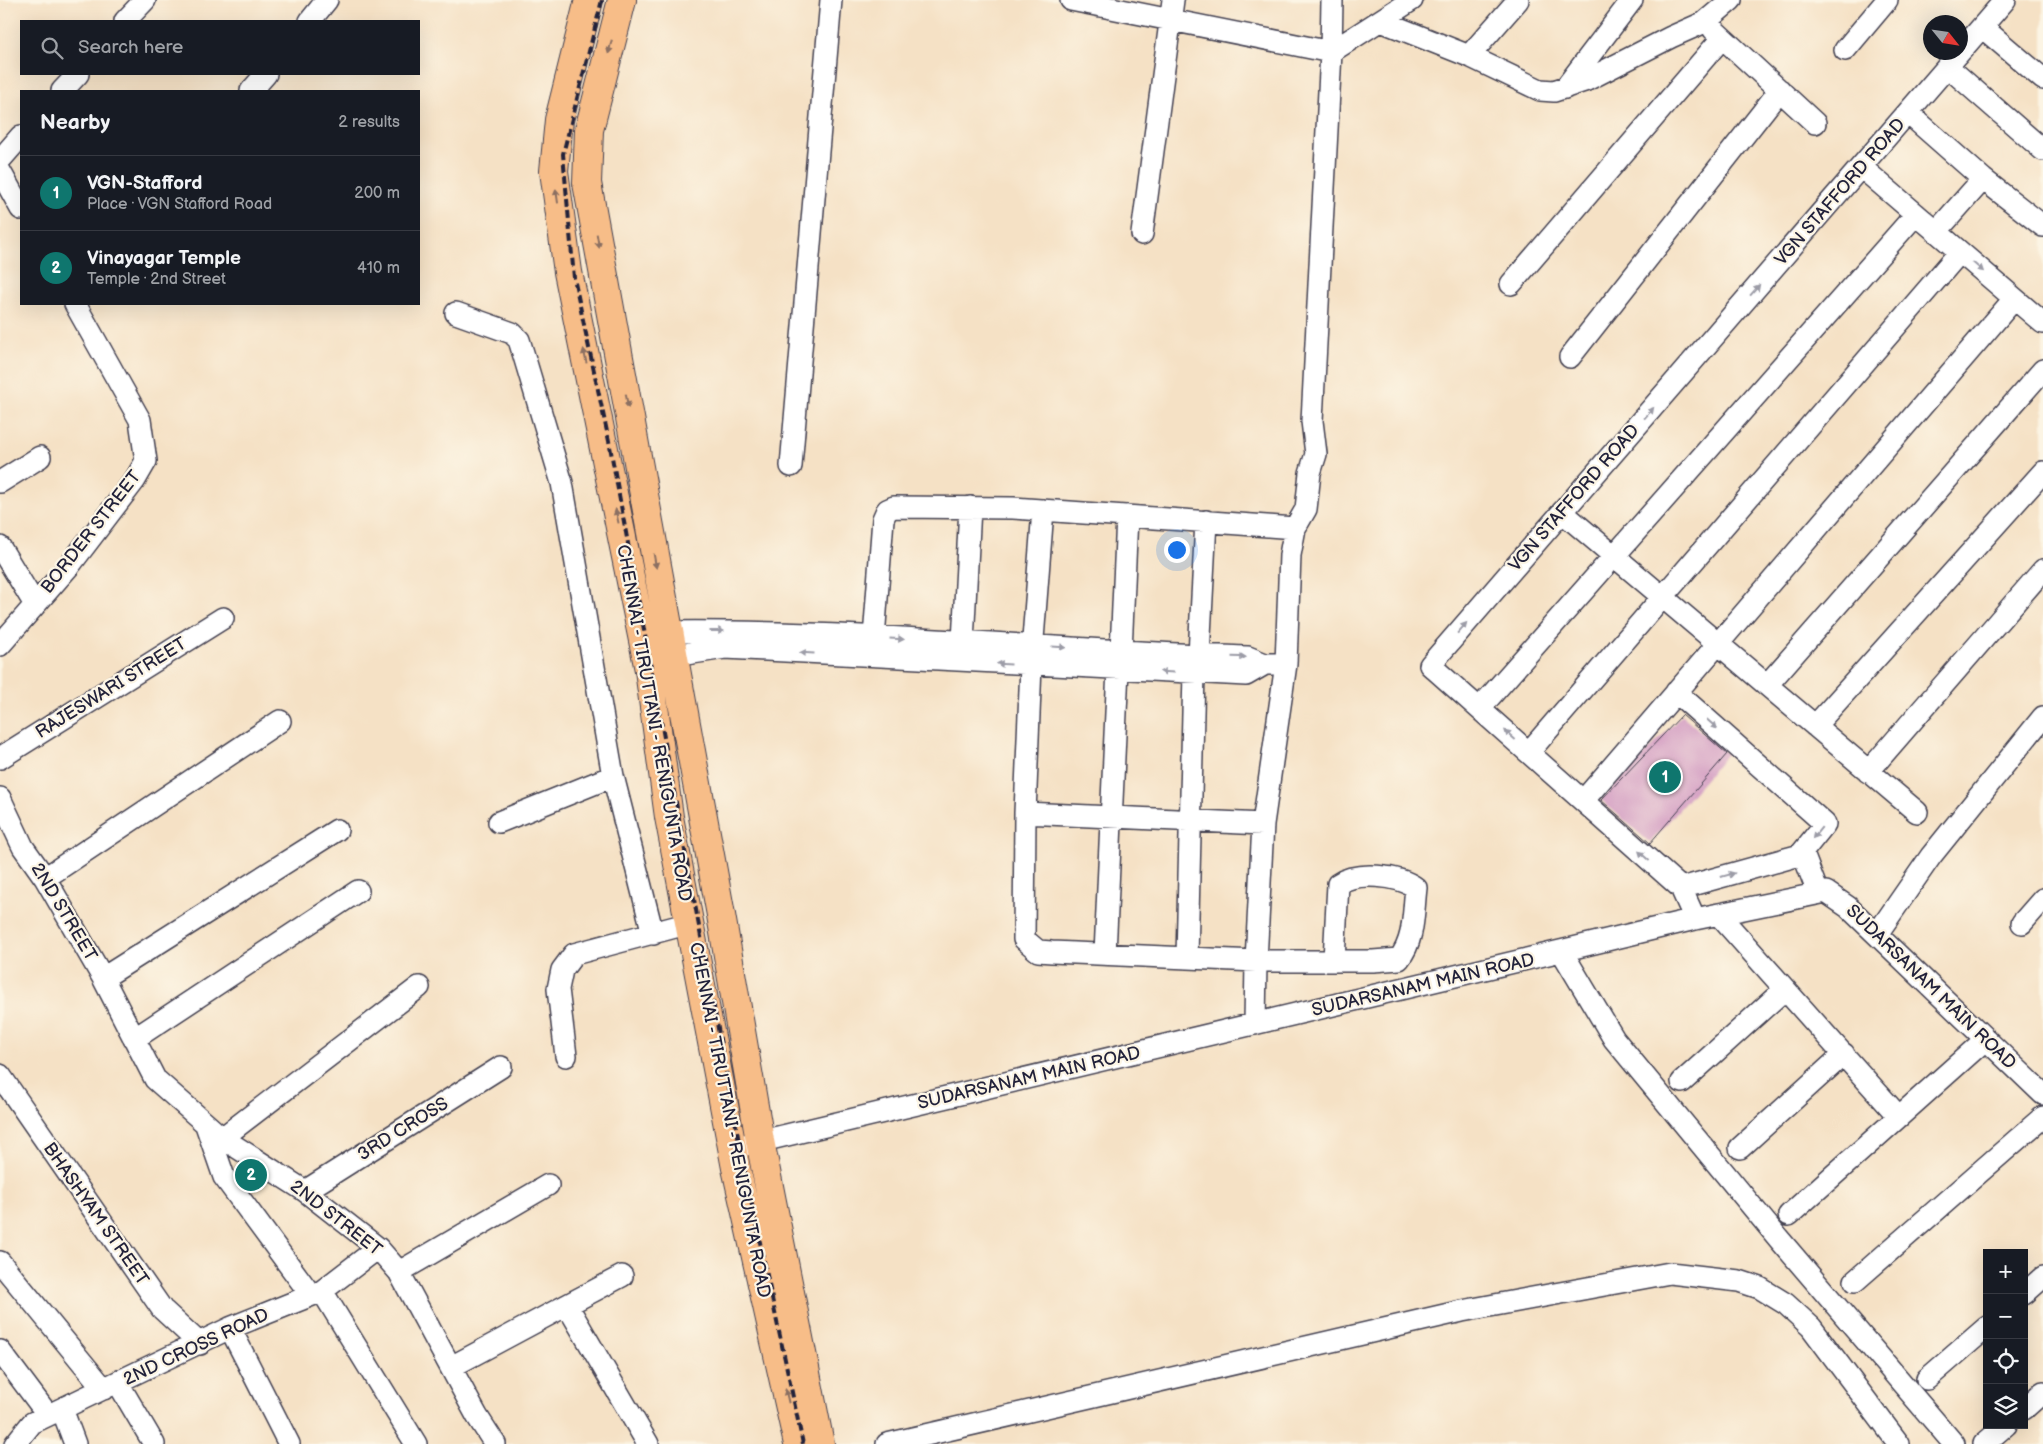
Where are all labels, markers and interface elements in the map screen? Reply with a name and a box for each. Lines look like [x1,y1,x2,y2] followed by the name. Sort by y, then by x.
[1923,15,1968,60] north arrow
[20,20,420,75] search box
[38,34,66,62] icon: search
[78,36,183,59] text: Search here
[606,40,614,55] one-way arrow
[40,110,110,135] text: Nearby
[338,113,400,132] text: 2 results
[1770,114,1910,270] street label: VGN STAFFORD ROAD
[87,172,202,195] text: VGN-Stafford
[53,184,59,203] text: 1
[354,184,400,203] text: 200 m
[553,188,561,204] one-way arrow
[87,195,272,214] text: Place · VGN Stafford Road
[594,234,602,250] one-way arrow
[87,247,241,270] text: Vinayagar Temple
[51,259,61,278] text: 2
[357,259,400,278] text: 410 m
[1971,262,1984,273] one-way arrow
[87,270,226,289] text: Temple · 2nd Street
[1750,283,1761,296] one-way arrow
[581,349,589,364] one-way arrow
[623,394,631,410] one-way arrow
[1643,407,1655,419] one-way arrow
[1504,420,1644,576] street label: VGN STAFFORD ROAD
[37,466,146,598] street label: BORDER STREET
[613,508,621,523] one-way arrow
[1164,537,1190,563] your location
[612,543,696,903] street label: CHENNAI - TIRUTTANI - RENIGUNTA ROAD
[652,553,660,569] one-way arrow
[1457,622,1468,635] one-way arrow
[709,627,725,635] one-way arrow
[32,633,190,743] street label: RAJESWARI STREET
[889,635,905,643] one-way arrow
[1051,643,1067,651] one-way arrow
[799,649,815,657] one-way arrow
[1231,653,1247,661] one-way arrow
[996,659,1012,667] one-way arrow
[1158,667,1174,675] one-way arrow
[1706,718,1718,729] one-way arrow
[1505,729,1517,741] one-way arrow
[1649,758,1681,796] pin: 1
[1812,826,1823,839] one-way arrow
[1638,850,1651,861] one-way arrow
[27,859,102,965] street label: 2ND STREET
[1720,871,1735,879] one-way arrow
[1842,900,2020,1074] street label: SUDARSANAM MAIN ROAD
[685,940,775,1300] street label: CHENNAI - TIRUTTANI - RENIGUNTA ROAD
[1310,949,1536,1021] street label: SUDARSANAM MAIN ROAD
[916,1042,1142,1114] street label: SUDARSANAM MAIN ROAD
[354,1093,452,1165] street label: 3RD CROSS
[39,1139,153,1290] street label: BHASHYAM STREET
[235,1156,267,1194] pin: 2
[286,1176,386,1260] street label: 2ND STREET
[1983,1249,2028,1429] map controls
[1983,1249,2028,1294] button: +
[1983,1294,2028,1339] button: −
[120,1304,272,1390] street label: 2ND CROSS ROAD
[1983,1339,2028,1384] button: locate
[1983,1384,2028,1429] button: layers
[783,1388,791,1404] one-way arrow

